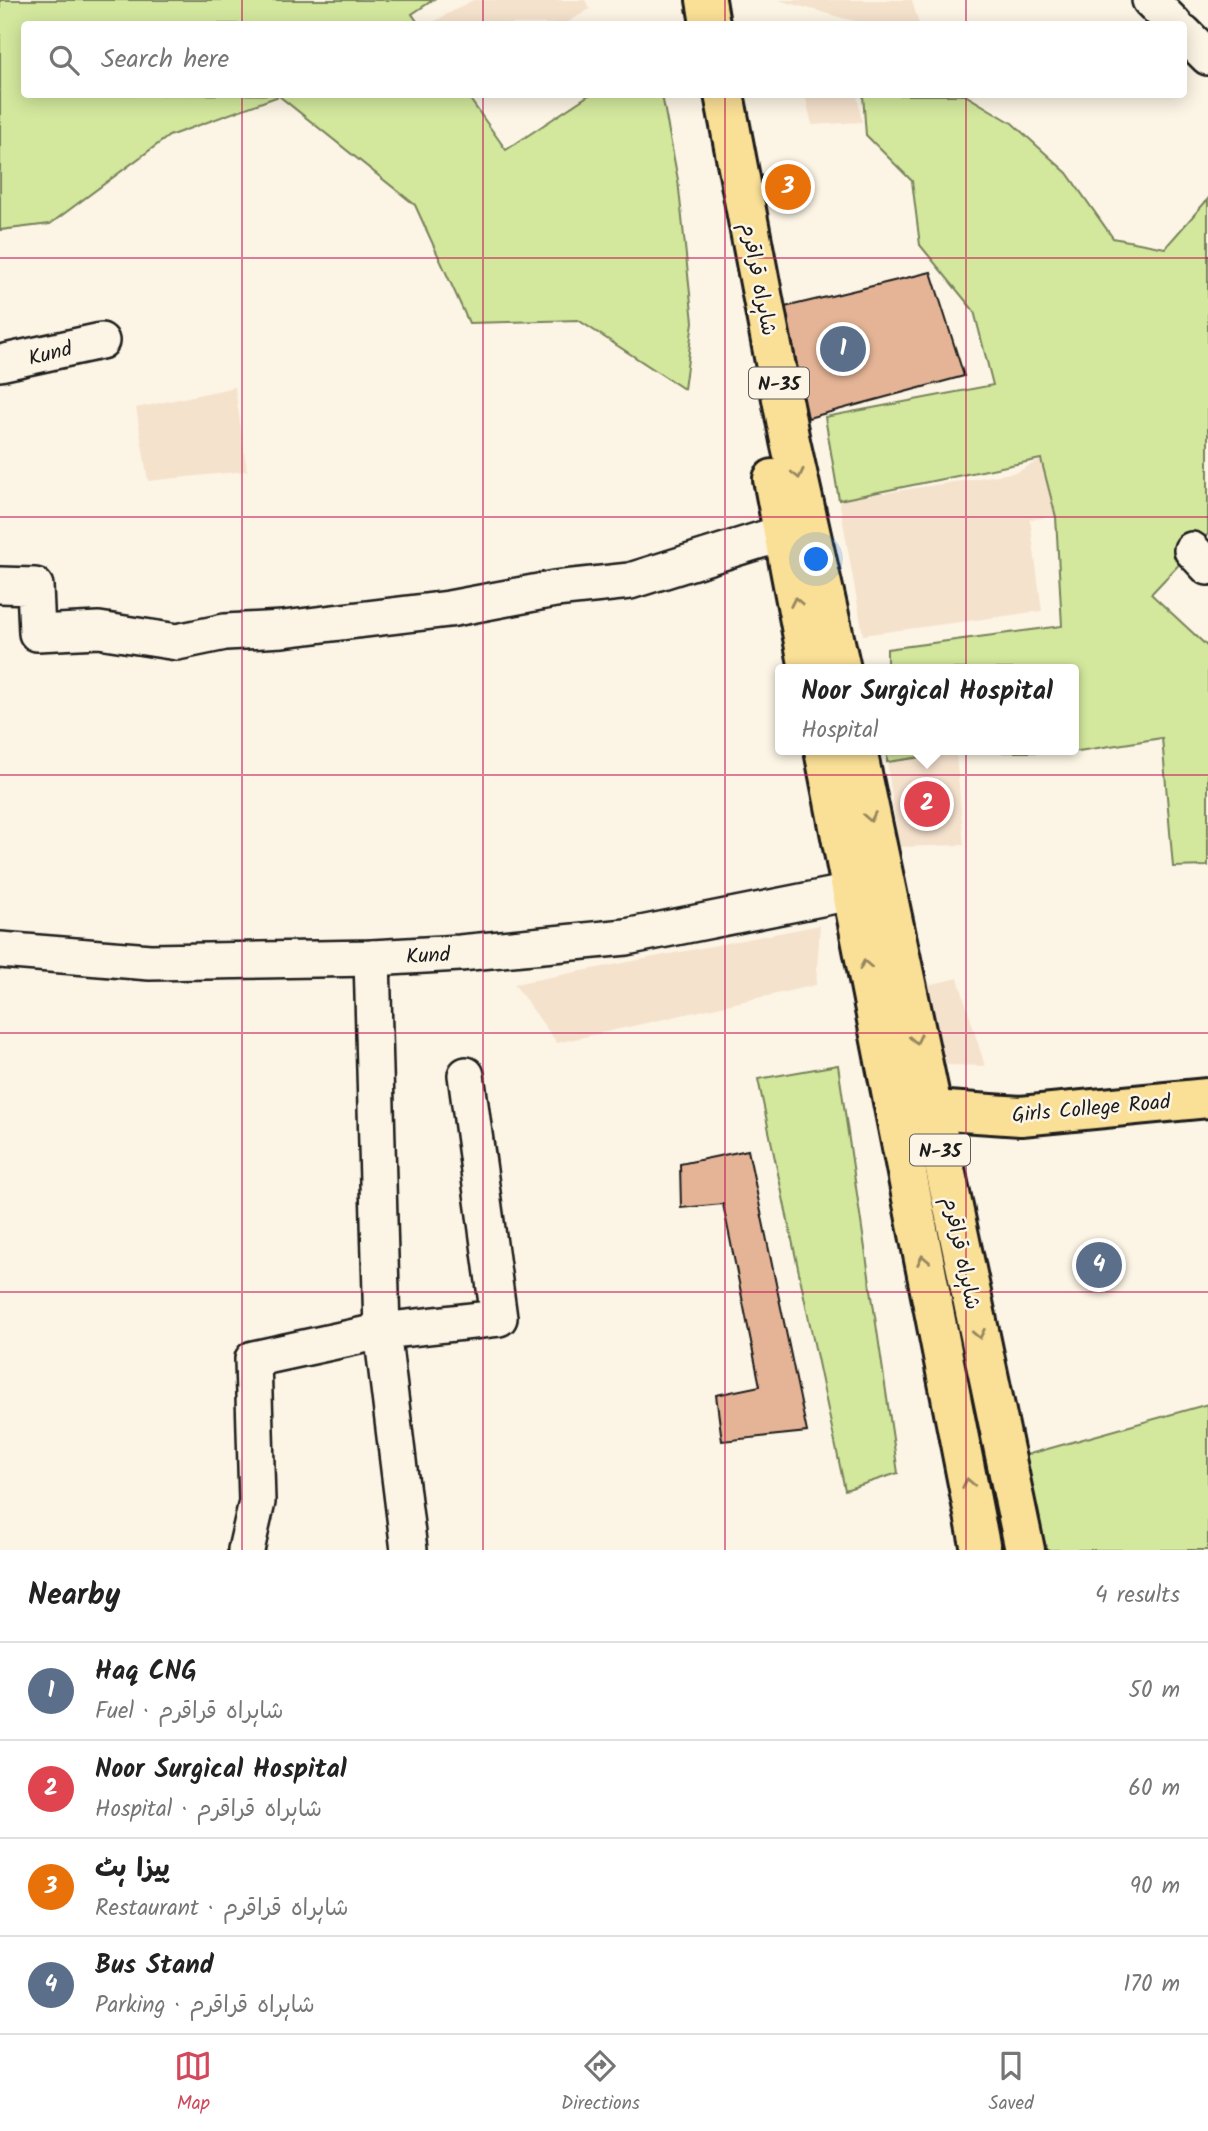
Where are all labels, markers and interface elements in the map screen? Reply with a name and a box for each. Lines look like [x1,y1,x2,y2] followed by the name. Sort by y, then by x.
[21,21,1187,98] search box
[101,39,229,81] text: Search here
[45,41,83,79] icon: search
[765,161,811,213] pin: 3
[730,220,785,339] street label: شاہراہ قراقرم
[820,323,866,375] pin: 1
[25,333,76,376] street label: Kund
[749,368,809,398] road number: N-35
[789,468,804,480] one-way arrow
[799,542,833,576] your location
[789,596,804,608] one-way arrow
[775,664,1079,755] popup
[801,671,1053,713] text: Noor Surgical Hospital
[801,713,879,749] text: Hospital
[904,778,950,830] pin: 2
[862,811,877,823] one-way arrow
[405,939,452,974] street label: Kund
[858,959,873,971] one-way arrow
[908,1033,923,1045] one-way arrow
[1010,1086,1172,1133] street label: Girls College Road
[910,1134,970,1166] road number: N-35
[932,1194,989,1313] street label: شاہراہ قراقرم
[1076,1239,1122,1291] pin: 4
[917,1254,932,1266] one-way arrow
[971,1328,986,1340] one-way arrow
[961,1477,976,1489] one-way arrow
[28,1572,120,1620] text: Nearby
[1095,1578,1180,1614] text: 4 results
[95,1651,197,1693] text: Haq CNG
[48,1673,54,1709] text: 1
[1129,1673,1180,1709] text: 50 m
[95,1694,284,1730] text: Fuel · شاہراہ قراقرم
[95,1749,347,1791] text: Noor Surgical Hospital
[44,1771,58,1807] text: 2
[1128,1771,1180,1807] text: 60 m
[95,1792,322,1828] text: Hospital · شاہراہ قراقرم
[95,1848,170,1890] text: پیزا ہٹ
[45,1869,57,1905] text: 3
[1130,1869,1180,1905] text: 90 m
[95,1891,348,1927] text: Restaurant · شاہراہ قراقرم
[95,1945,214,1987] text: Bus Stand
[45,1967,57,2003] text: 4
[1123,1967,1180,2003] text: 170 m
[95,1988,315,2024] text: Parking · شاہراہ قراقرم
[174,2047,212,2119] tab: Map
[561,2047,640,2119] tab: Directions
[989,2047,1034,2119] tab: Saved

